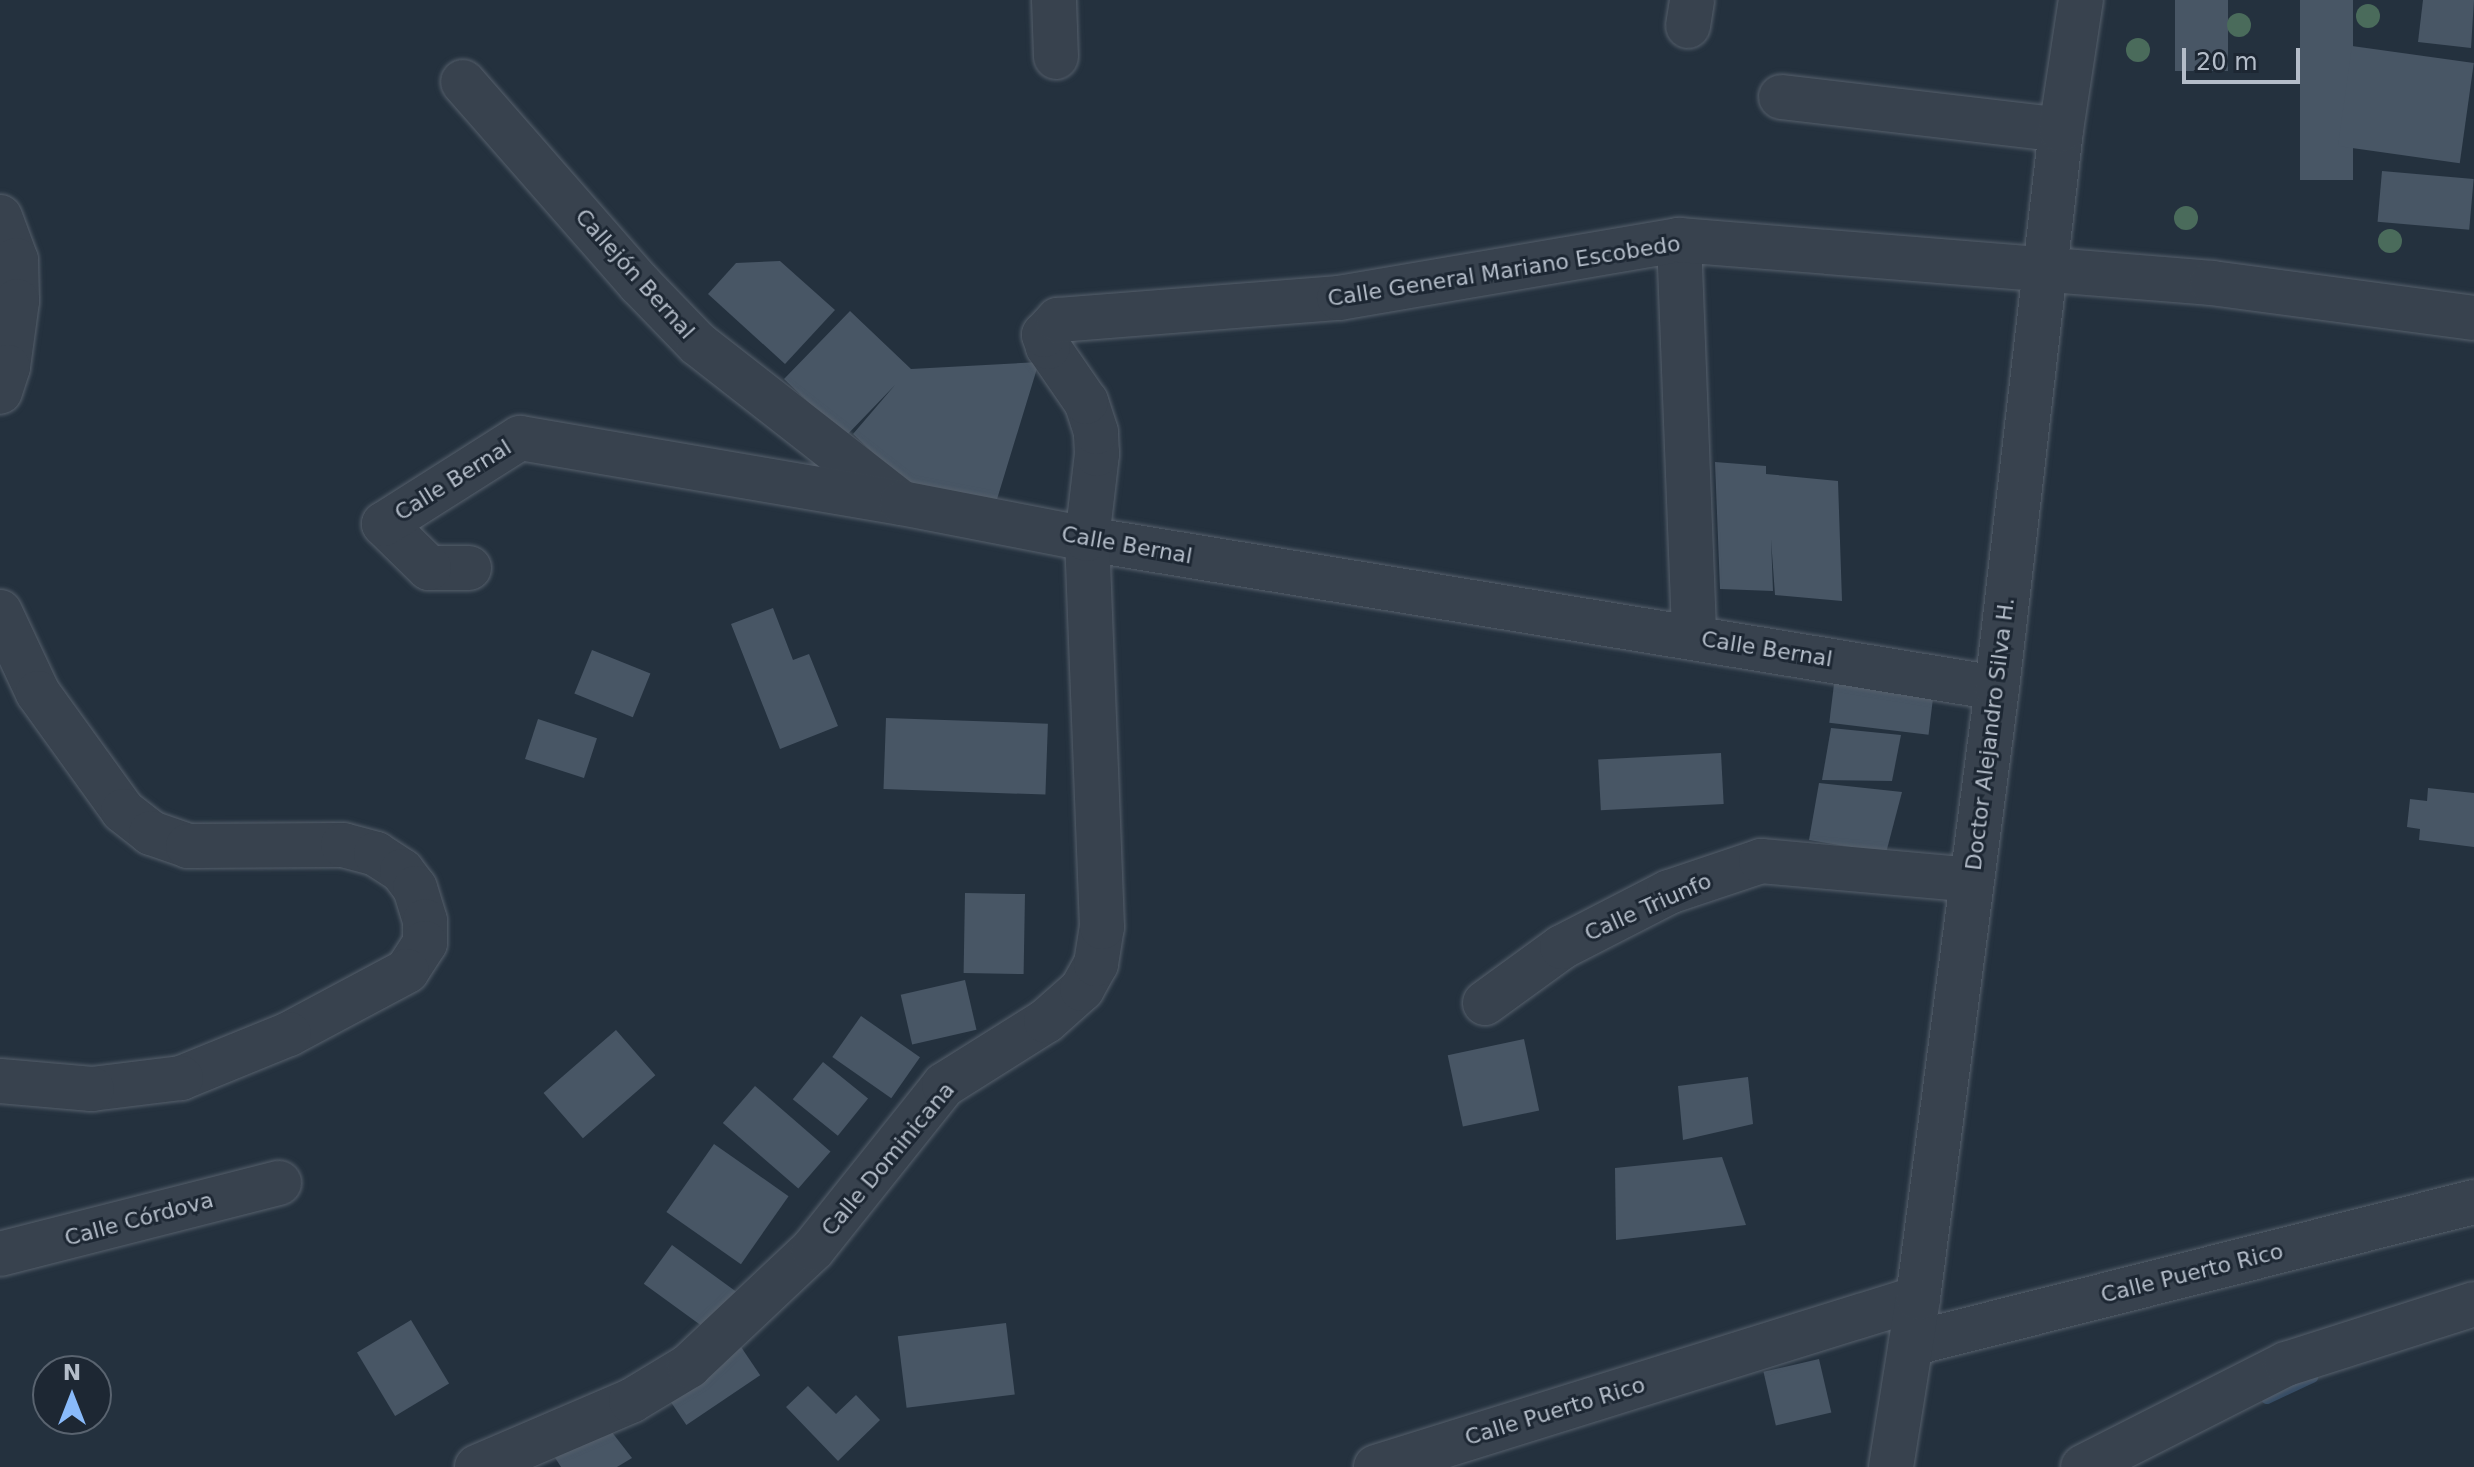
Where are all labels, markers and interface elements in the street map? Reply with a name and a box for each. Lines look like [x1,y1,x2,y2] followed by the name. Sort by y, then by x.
[2186,32,2304,82] scale bar
[2196,48,2258,76] text: 20 m
[570,204,700,344] street label: Callejón Bernal
[1326,230,1682,312] street label: Calle General Mariano Escobedo
[390,434,516,526] street label: Calle Bernal
[1060,521,1194,569] street label: Calle Bernal
[1960,596,2020,872] street label: Doctor Alejandro Silva H.
[1700,626,1834,672] street label: Calle Bernal
[1580,867,1716,947] street label: Calle Triunfo
[816,1077,960,1241] street label: Calle Dominicana
[62,1186,216,1252] street label: Calle Córdova
[2098,1238,2286,1308] street label: Calle Puerto Rico
[32,1355,112,1435] north arrow
[63,1360,81,1385] text: N
[1462,1371,1648,1451] street label: Calle Puerto Rico

